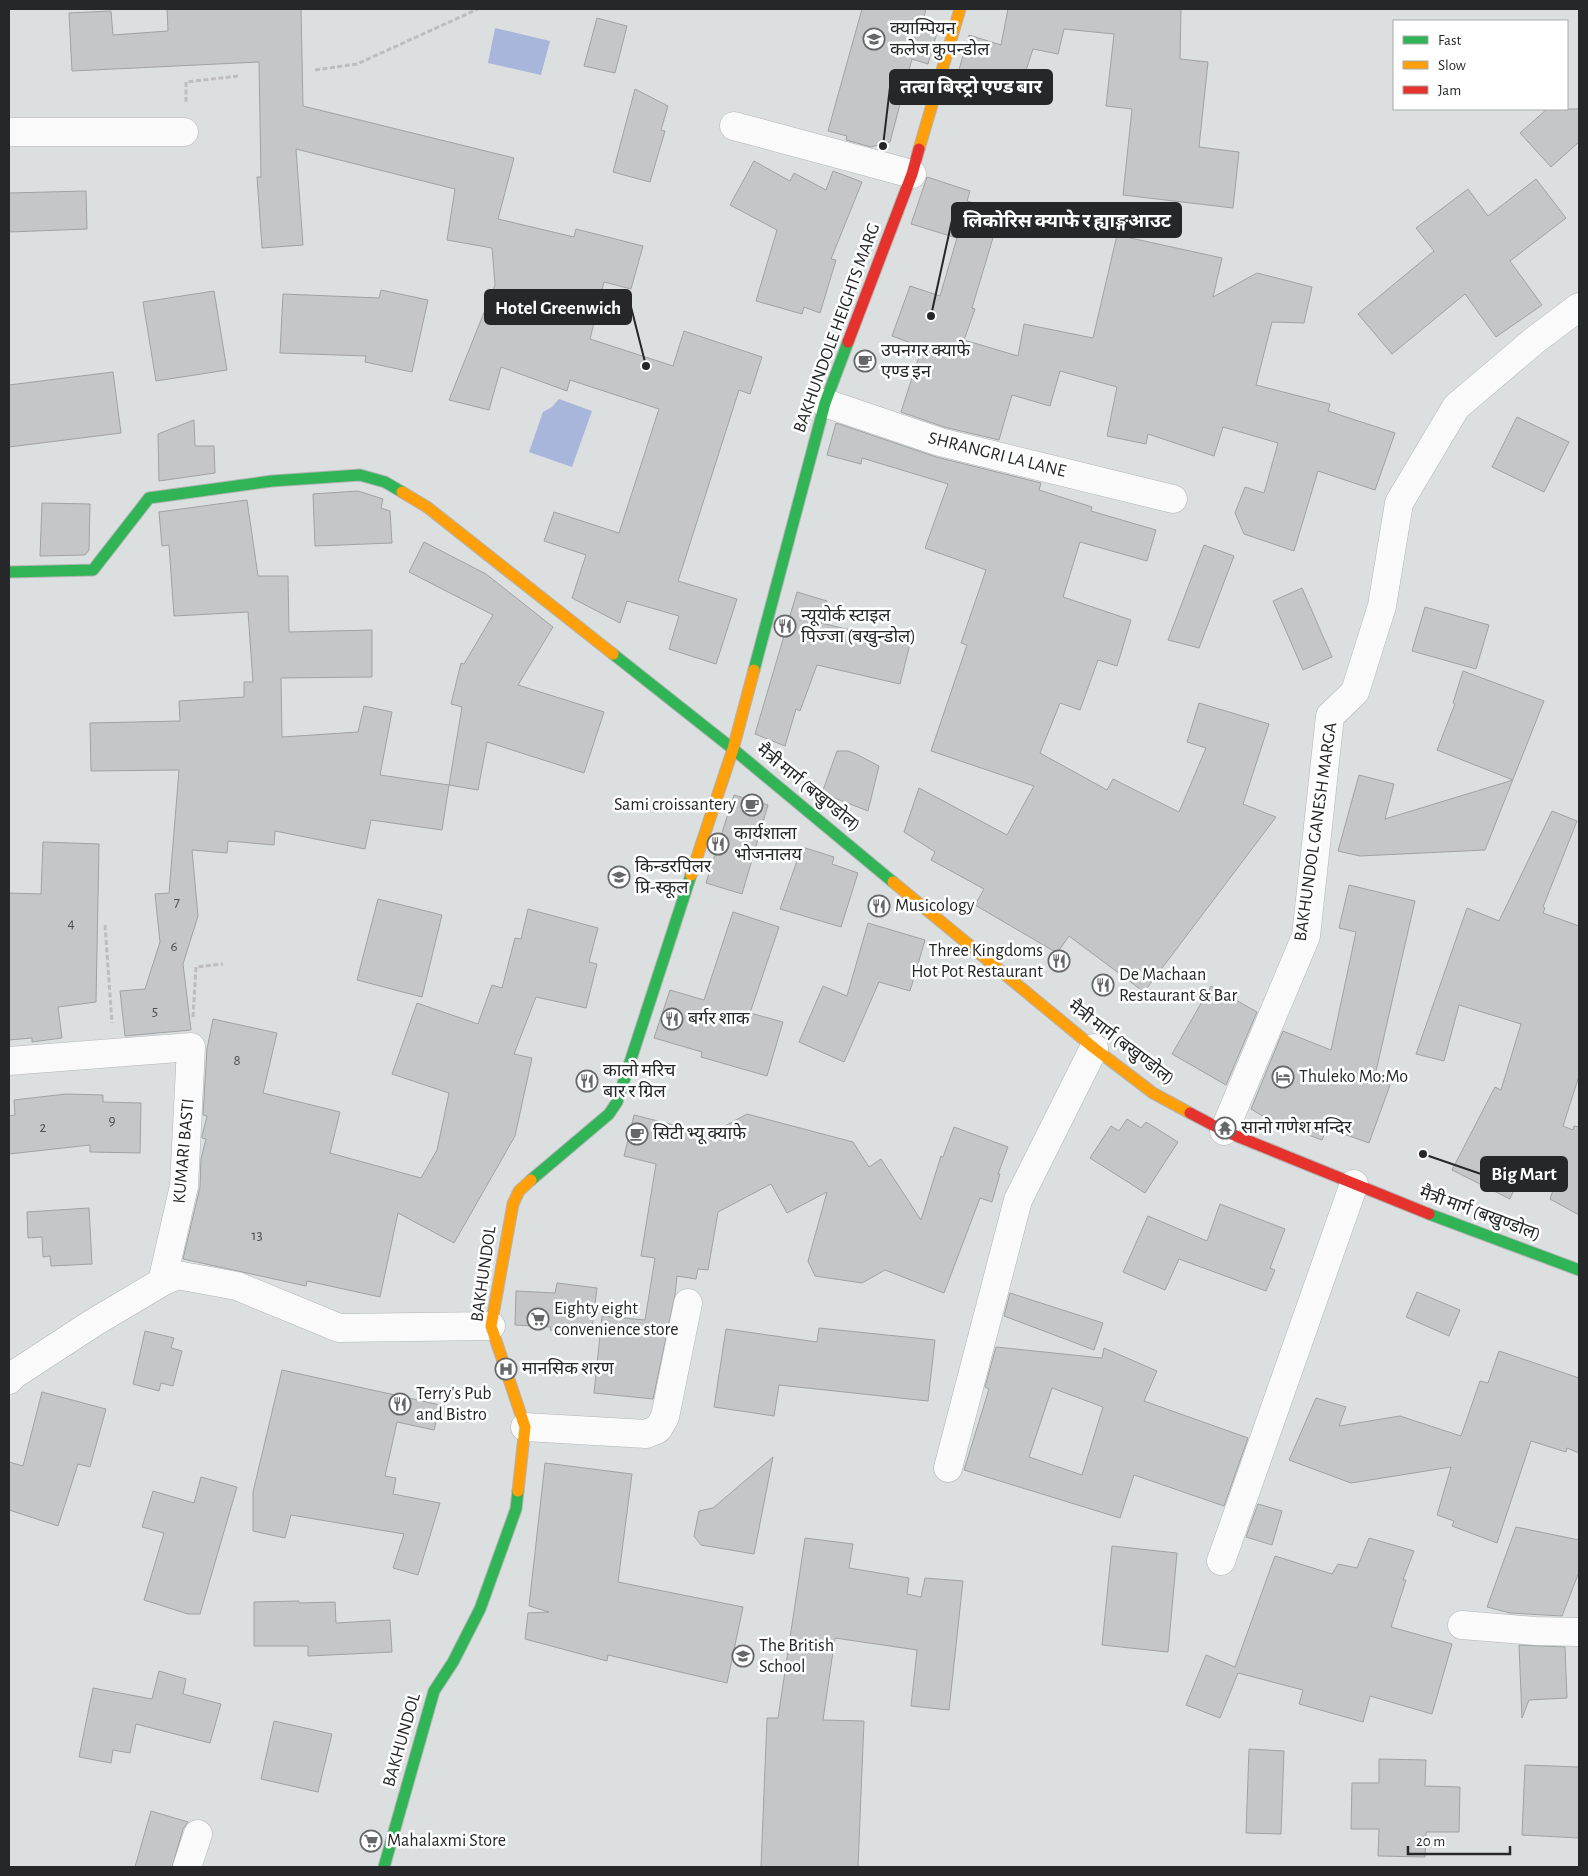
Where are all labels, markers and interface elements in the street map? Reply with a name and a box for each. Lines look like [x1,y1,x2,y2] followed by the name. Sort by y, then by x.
[890,18,990,61] place label: क्याम्पियन कलेज कुपन्डोल
[1393,20,1568,110] legend
[862,27,886,51] school or university icon: क्याम्पियन कलेज कुपन्डोल
[1438,33,1462,48] text: Fast
[1438,58,1466,73] text: Slow
[890,70,1052,104] callout: तत्वा बिस्ट्रो एण्ड बार
[900,76,1043,98] text: तत्वा बिस्ट्रो एण्ड बार
[1438,83,1461,98] text: Jam
[952,203,1181,237] callout: लिकोरिस क्याफे र ह्याङ्गआउट
[963,209,1172,232] text: लिकोरिस क्याफे र ह्याङ्गआउट
[791,221,883,435] street label: BAKHUNDOLE HEIGHTS MARG
[485,290,631,324] callout: Hotel Greenwich
[495,299,621,318] text: Hotel Greenwich
[881,339,971,381] place label: उपनगर क्याफे एण्ड इन
[853,349,877,373] cafe icon: उपनगर क्याफे एण्ड इन
[926,429,1068,481] street label: SHRANGRI LA LANE
[801,604,916,648] place label: न्यूयोर्क स्टाइल पिज्जा (बखुन्डोल)
[773,614,797,638] restaurant icon: न्यूयोर्क स्टाइल पिज्जा (बखुन्डोल)
[1292,721,1340,943] street label: BAKHUNDOL GANESH MARGA
[751,739,865,837] street label: मैत्री मार्ग (बखुण्डोल)
[740,793,764,817] cafe icon: Sami croissantery
[614,796,736,814] place label: Sami croissantery
[734,822,803,864] place label: कार्यशाला भोजनालय
[706,832,730,856] restaurant icon: कार्यशाला भोजनालय
[635,856,712,899] place label: किन्डरपिलर प्रि-स्कूल
[607,865,631,889] school or university icon: किन्डरपिलर प्रि-स्कूल
[867,894,891,918] restaurant icon: Musicology
[174,895,180,910] house number: 7
[895,897,975,915] place label: Musicology
[67,916,75,931] house number: 4
[170,939,178,954] house number: 6
[911,942,1043,981] place label: Three Kingdoms Hot Pot Restaurant
[1047,949,1071,973] restaurant icon: Three Kingdoms Hot Pot Restaurant
[1119,966,1237,1005] place label: De Machaan Restaurant & Bar
[1091,973,1115,997] restaurant icon: De Machaan Restaurant & Bar
[1063,995,1179,1090] street label: मैत्री मार्ग (बखुण्डोल)
[152,1004,158,1019] house number: 5
[660,1007,684,1031] restaurant icon: बर्गर शाक
[688,1007,751,1028] place label: बर्गर शाक
[233,1053,241,1068] house number: 8
[603,1060,676,1101] place label: कालो मरिच बार र ग्रिल
[1271,1065,1295,1089] hotel icon: Thuleko Mo:Mo
[1299,1068,1408,1086] place label: Thuleko Mo:Mo
[575,1069,599,1093] restaurant icon: कालो मरिच बार र ग्रिल
[170,1098,198,1204] street label: KUMARI BASTI
[108,1113,116,1128] house number: 9
[1213,1116,1237,1140] temple icon: सानो गणेश मन्दिर
[1241,1116,1352,1137] place label: सानो गणेश मन्दिर
[40,1120,47,1135] house number: 2
[625,1122,649,1146] cafe icon: सिटी भ्यू क्याफे
[653,1122,747,1145] place label: सिटी भ्यू क्याफे
[1481,1157,1567,1191] callout: Big Mart
[1491,1165,1557,1184] text: Big Mart
[1416,1181,1544,1246] street label: मैत्री मार्ग (बखुण्डोल)
[468,1225,500,1323] street label: BAKHUNDOL
[251,1228,263,1243] house number: 13
[554,1300,679,1339] place label: Eighty eight convenience store
[526,1307,550,1331] supermarket icon: Eighty eight convenience store
[494,1357,518,1381] hospital icon: मानसिक शरण
[522,1358,615,1378] place label: मानसिक शरण
[416,1385,492,1424] place label: Terry's Pub and Bistro
[388,1392,412,1416] restaurant icon: Terry's Pub and Bistro
[759,1637,834,1676] place label: The British School
[731,1644,755,1668] school or university icon: The British School
[380,1691,424,1789] street label: BAKHUNDOL
[1408,1824,1510,1856] scale bar
[359,1829,383,1853] supermarket icon: Mahalaxmi Store
[387,1832,506,1850] place label: Mahalaxmi Store
[1416,1834,1445,1849] text: 20 m

